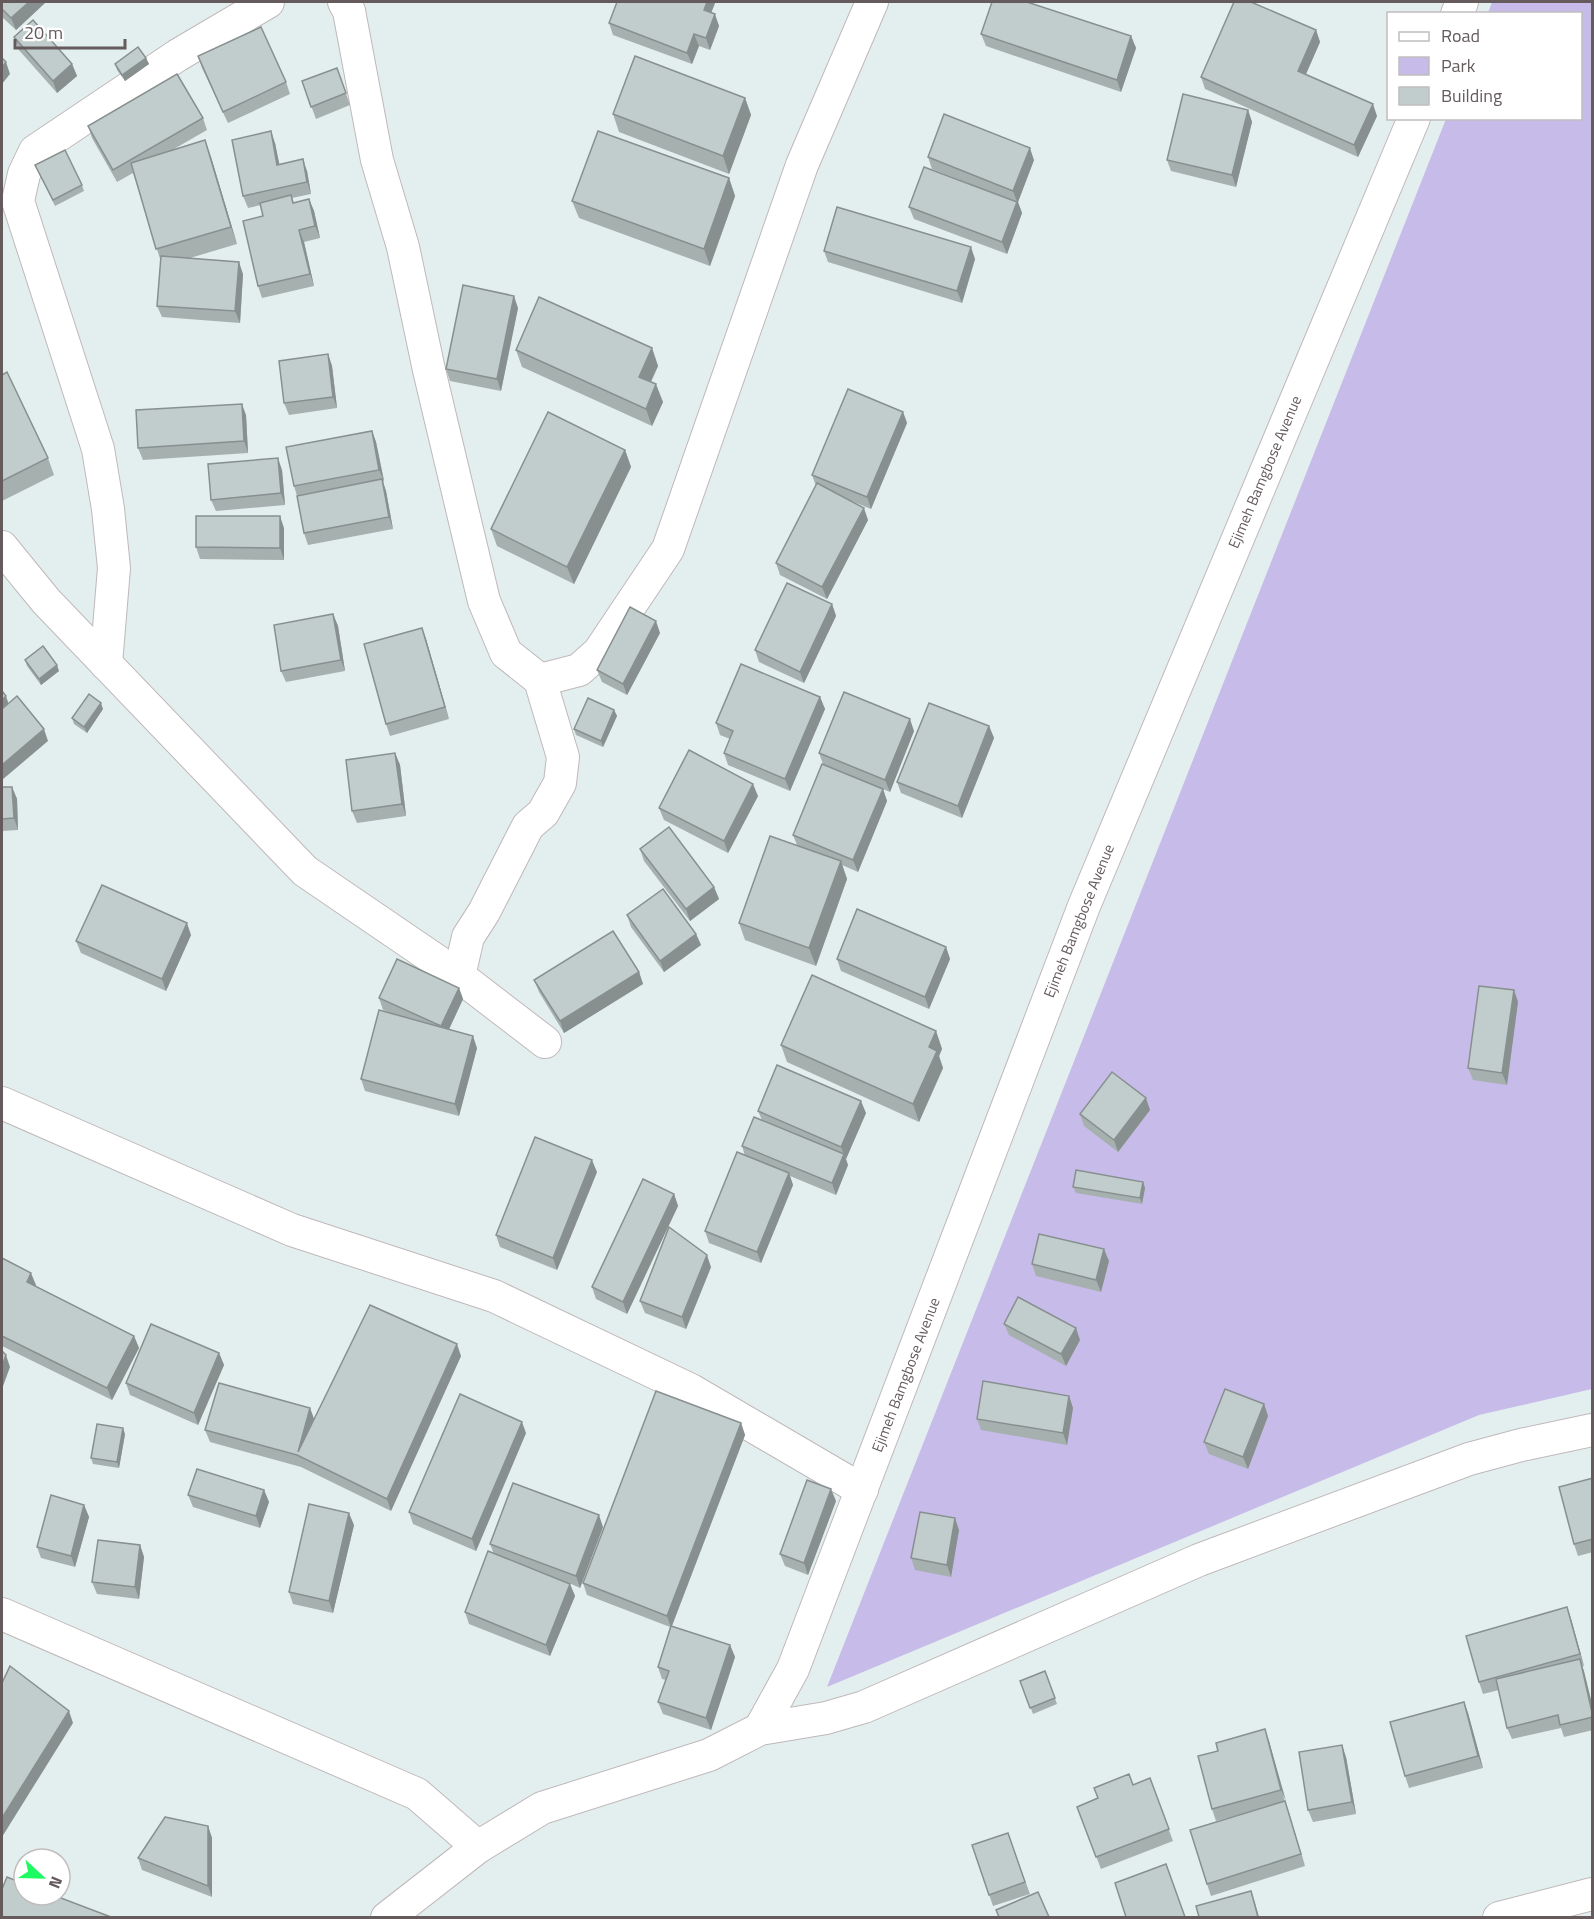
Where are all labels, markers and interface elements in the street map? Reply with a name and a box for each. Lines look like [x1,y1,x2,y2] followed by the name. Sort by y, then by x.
[15,12,124,50] scale bar
[1387,12,1582,120] legend
[24,19,63,46] text: 20 m
[1441,22,1480,49] text: Road
[1441,52,1476,79] text: Park
[1441,82,1502,109] text: Building
[1222,392,1307,552] street label: Ejimeh Bamgbose Avenue
[1037,841,1120,1001] street label: Ejimeh Bamgbose Avenue
[865,1294,946,1455] street label: Ejimeh Bamgbose Avenue
[12,1847,72,1907] north arrow
[43,1873,69,1892] text: N

